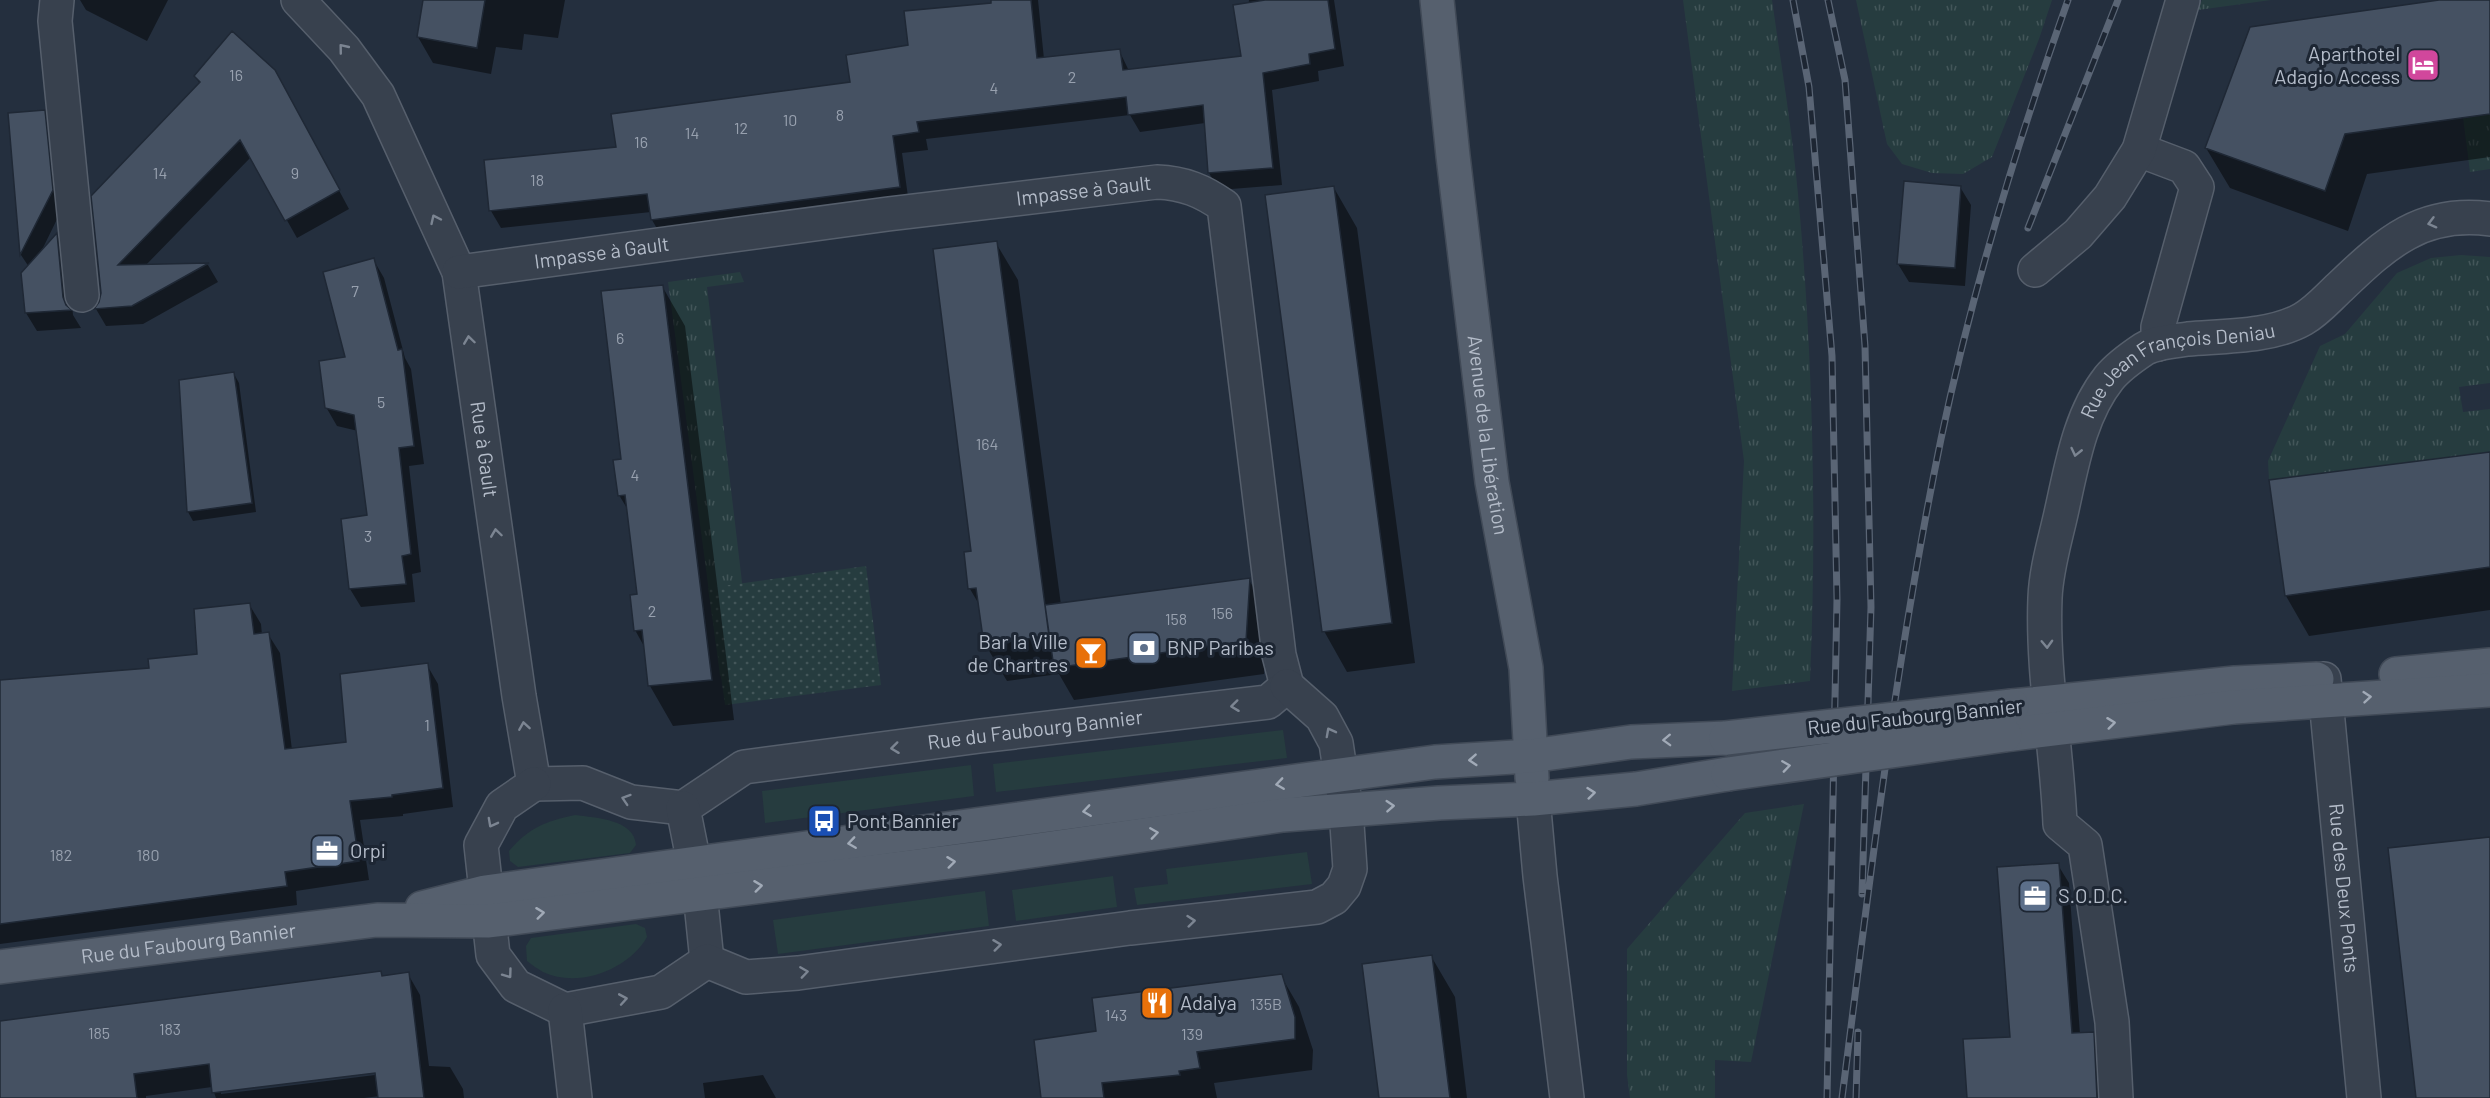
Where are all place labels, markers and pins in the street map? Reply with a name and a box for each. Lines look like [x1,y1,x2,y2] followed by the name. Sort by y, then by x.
[2274,41,2400,88] place label: Aparthotel Adagio Access
[2405,47,2441,83] hotel icon: Aparthotel Adagio Access
[967,629,1068,676] place label: Bar la Ville de Chartres
[1126,630,1162,666] bank icon: BNP Paribas
[1073,635,1109,671] bar icon: Bar la Ville de Chartres
[1167,635,1274,659] place label: BNP Paribas
[806,803,842,839] bus stop icon: Pont Bannier
[847,808,959,832] place label: Pont Bannier
[309,833,345,869] office icon: Orpi
[350,838,386,862] place label: Orpi
[2017,878,2053,914] office icon: S.O.D.C.
[2058,883,2128,907] place label: S.O.D.C.
[1139,985,1175,1021] restaurant icon: Adalya
[1180,990,1237,1014] place label: Adalya

